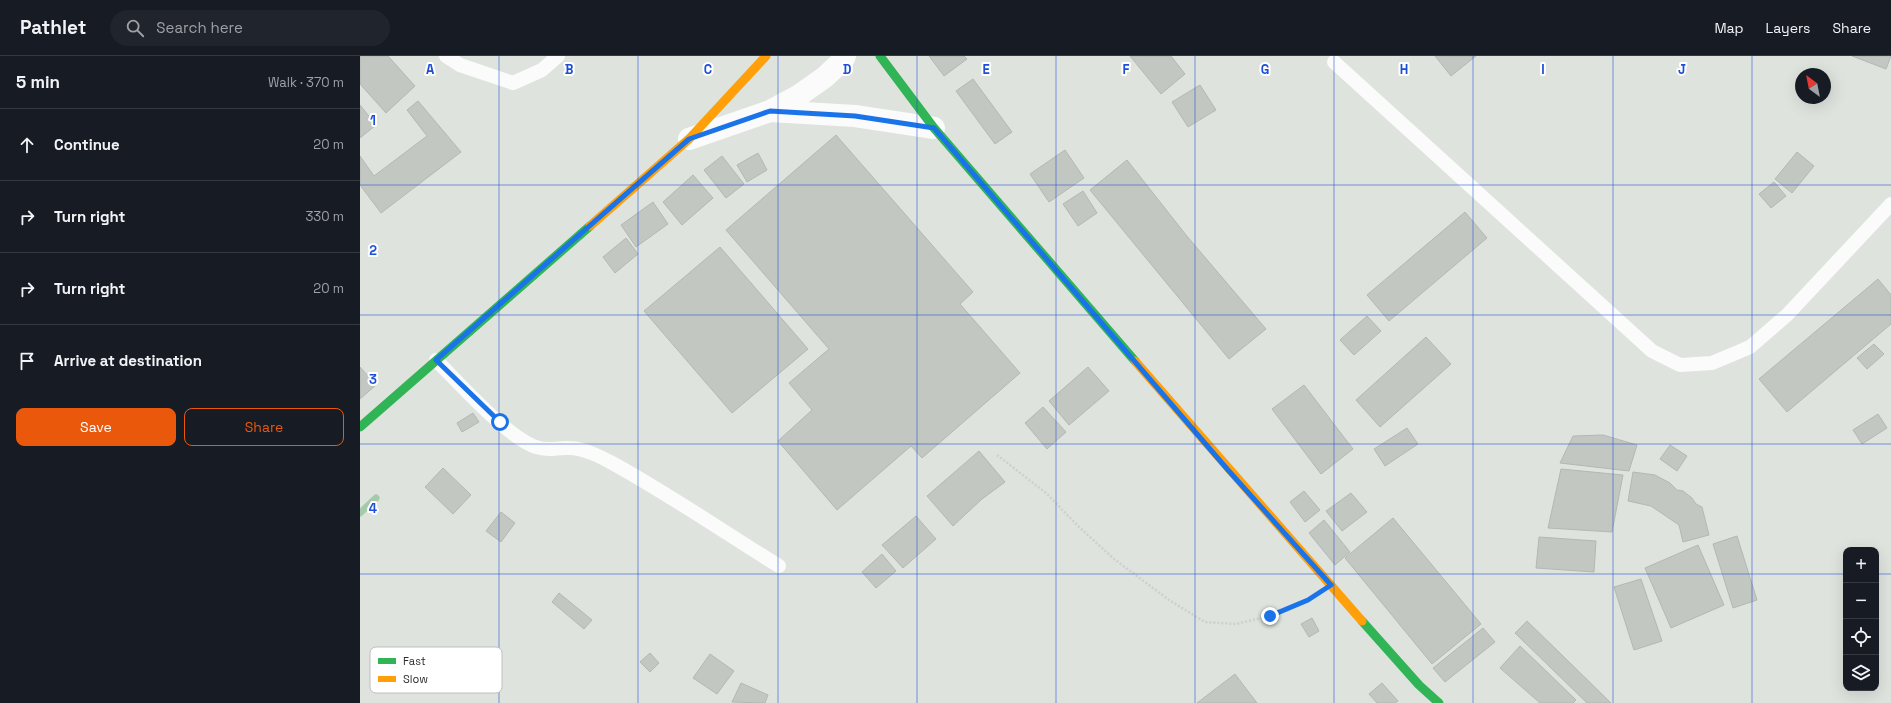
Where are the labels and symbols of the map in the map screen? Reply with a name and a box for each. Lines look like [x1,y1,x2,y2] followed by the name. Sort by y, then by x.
[426,61,435,78] text: A
[565,61,574,78] text: B
[704,61,712,78] text: C
[843,61,852,78] text: D
[982,61,990,78] text: E
[1123,61,1130,78] text: F
[1261,61,1269,78] text: G
[1400,61,1408,78] text: H
[1541,61,1545,78] text: I
[1678,61,1686,78] text: J
[1795,68,1831,104] north arrow
[370,112,376,129] text: 1
[369,242,377,259] text: 2
[369,371,377,388] text: 3
[491,413,509,431] route start
[369,500,377,517] text: 4
[1261,607,1279,625] route end
[370,647,502,693] legend
[403,654,426,668] text: Fast
[403,672,428,686] text: Slow

